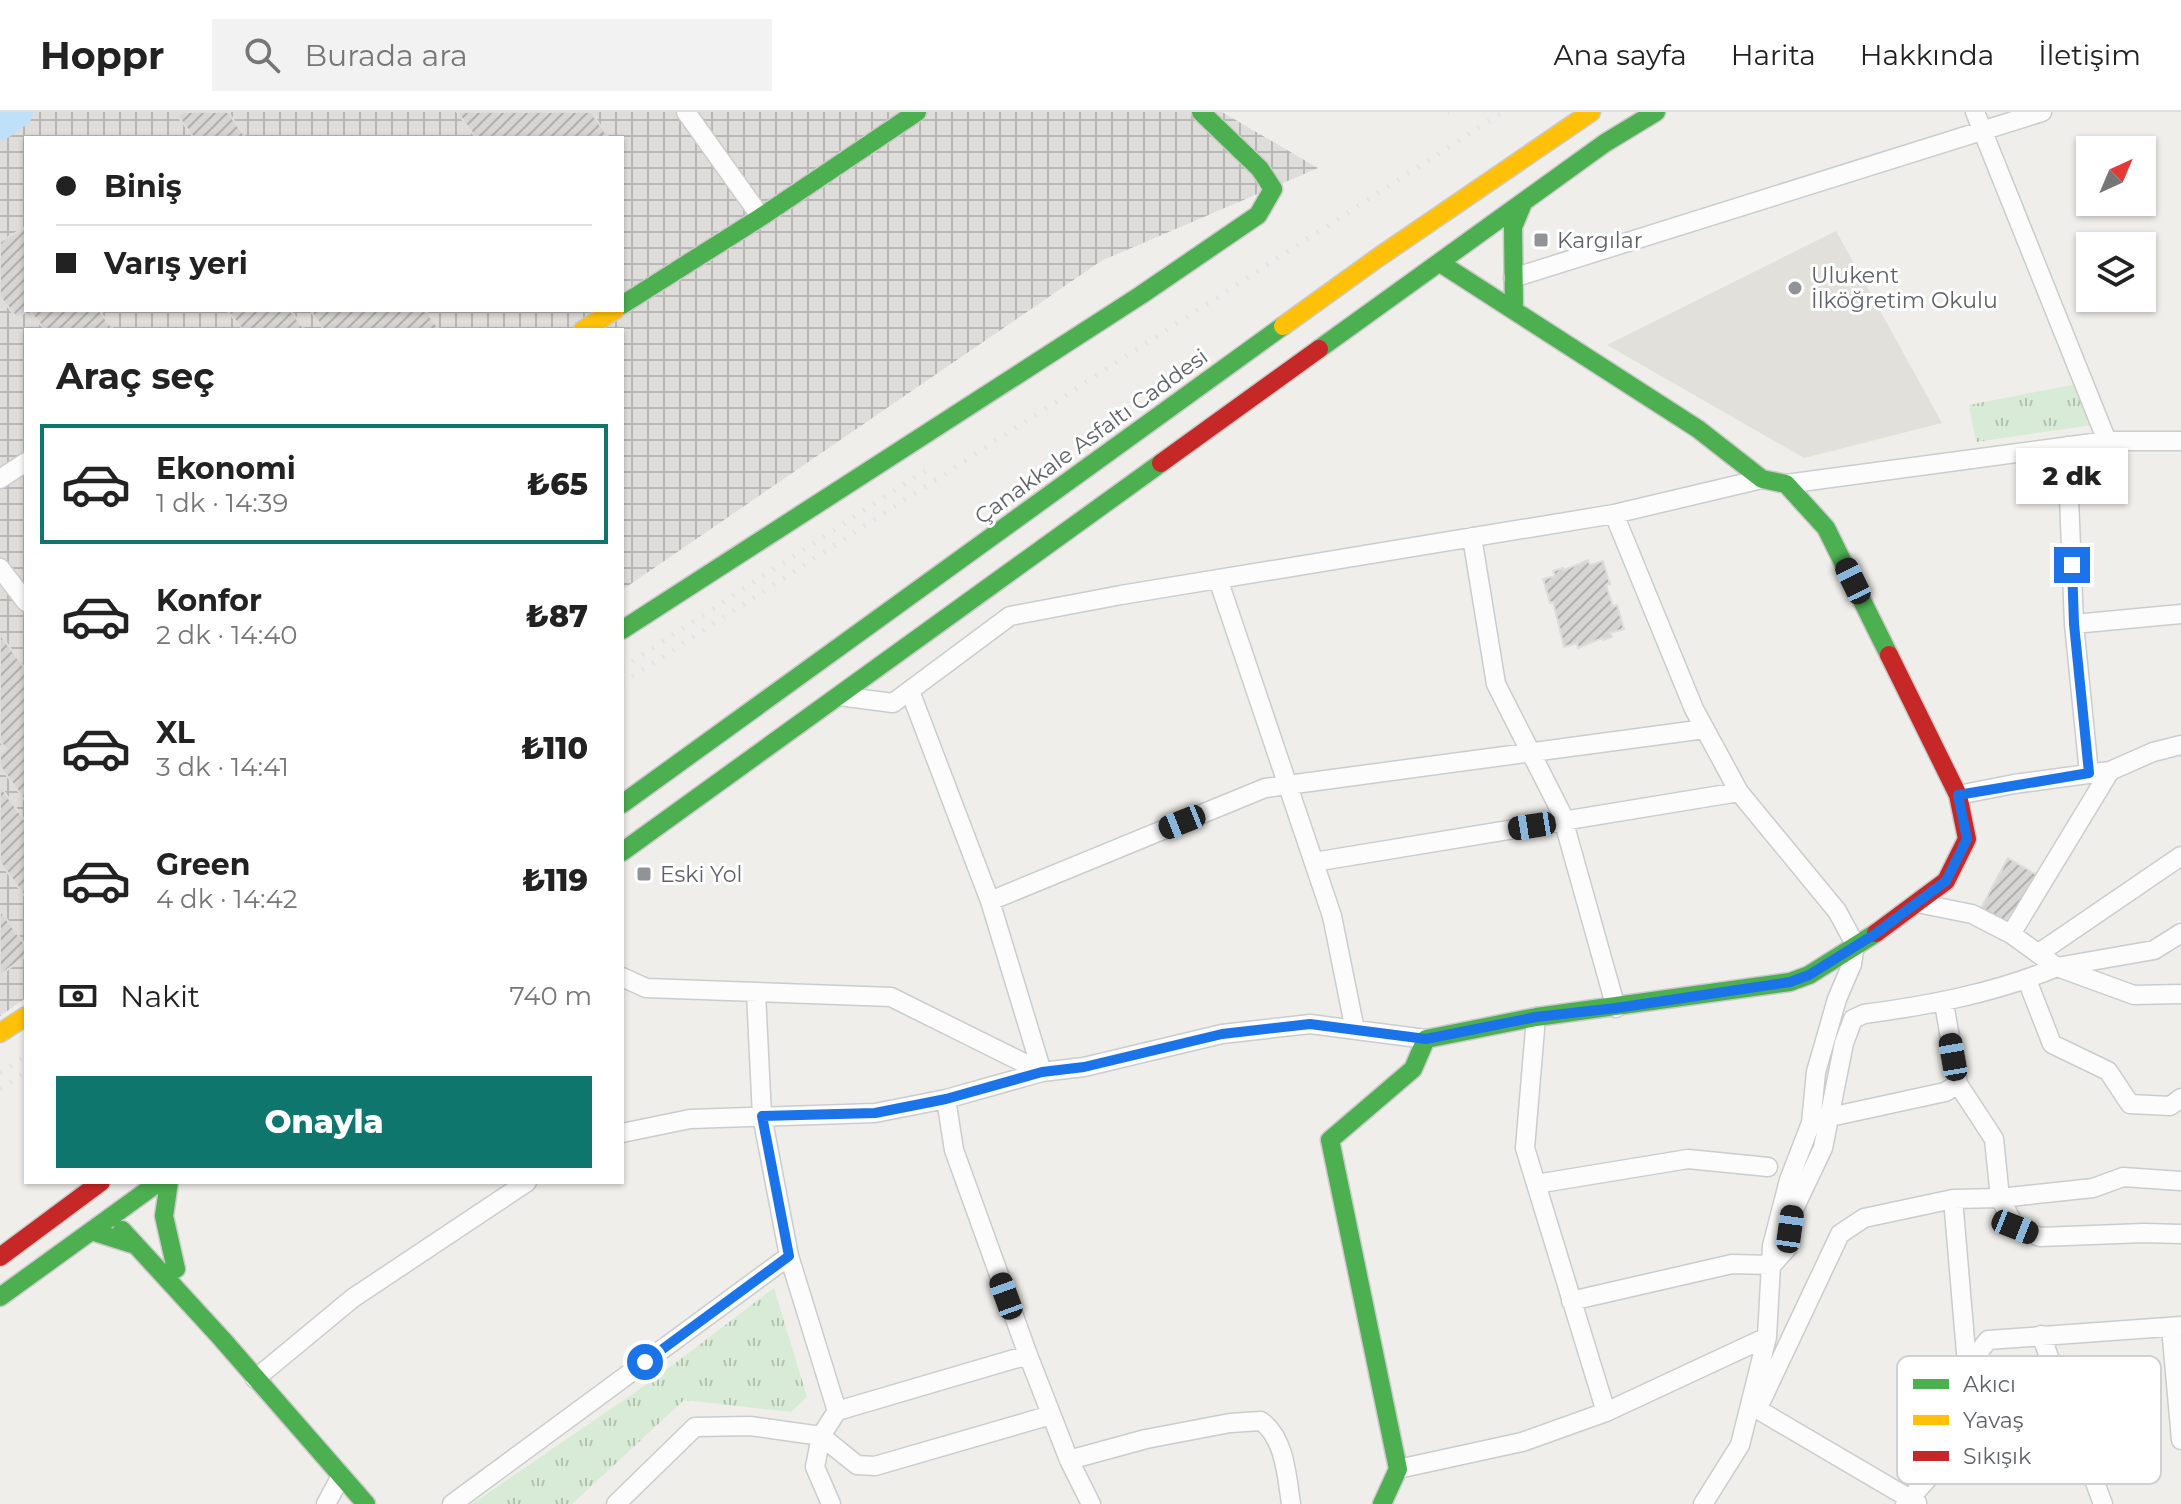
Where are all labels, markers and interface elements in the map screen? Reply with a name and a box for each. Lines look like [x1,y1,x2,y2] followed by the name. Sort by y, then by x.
[212,19,772,91] search box
[40,32,164,79] text: Hoppr
[240,33,284,77] icon: search
[304,37,468,74] text: Burada ara
[1553,38,1687,72] text: Ana sayfa
[1731,38,1816,72] text: Harita
[1860,38,1994,72] text: Hakkında
[2038,38,2141,72] text: İletişim
[2076,136,2156,216] north arrow
[2076,136,2156,312] map controls
[104,168,182,205] text: Biniş
[1557,227,1643,254] place label: Kargılar
[1532,231,1550,249] marker: Kargılar
[2076,232,2156,312] button: layers
[104,245,248,282] text: Varış yeri
[1811,262,1998,314] place label: Ulukent İlköğretim Okulu
[1786,279,1804,297] marker: Ulukent İlköğretim Okulu
[970,343,1213,530] street label: Çanakkale Asfaltı Caddesi
[56,354,215,398] text: Araç seç
[60,448,132,520] icon: car
[2016,449,2128,505] callout: 2 dk
[156,450,296,487] text: Ekonomi
[2043,460,2101,492] text: 2 dk
[527,466,588,503] text: ₺65
[156,487,288,519] text: 1 dk · 14:39
[2054,547,2090,583] route end
[1832,554,1874,608] car
[60,580,132,652] icon: car
[156,582,262,619] text: Konfor
[526,598,588,635] text: ₺87
[156,619,298,651] text: 2 dk · 14:40
[60,712,132,784] icon: car
[156,714,195,751] text: XL
[521,730,588,767] text: ₺110
[156,751,289,783] text: 3 dk · 14:41
[1155,802,1209,842] car
[1506,810,1558,842] car
[60,844,132,916] icon: car
[156,846,250,883] text: Green
[660,861,742,888] place label: Eski Yol
[522,862,588,899] text: ₺119
[635,865,653,883] marker: Eski Yol
[156,883,298,915] text: 4 dk · 14:42
[56,974,100,1018] icon: cash
[120,978,200,1015] text: Nakit
[510,980,592,1012] text: 740 m
[1937,1031,1969,1083] car
[56,1076,592,1168] button: Onayla
[1775,1204,1805,1254] car
[1988,1207,2042,1247] car
[987,1269,1025,1323] car
[627,1344,663,1380] route start
[1897,1356,2161,1484] legend
[1963,1371,2016,1398] text: Akıcı
[1963,1407,2024,1434] text: Yavaş
[1963,1443,2032,1470] text: Sıkışık

